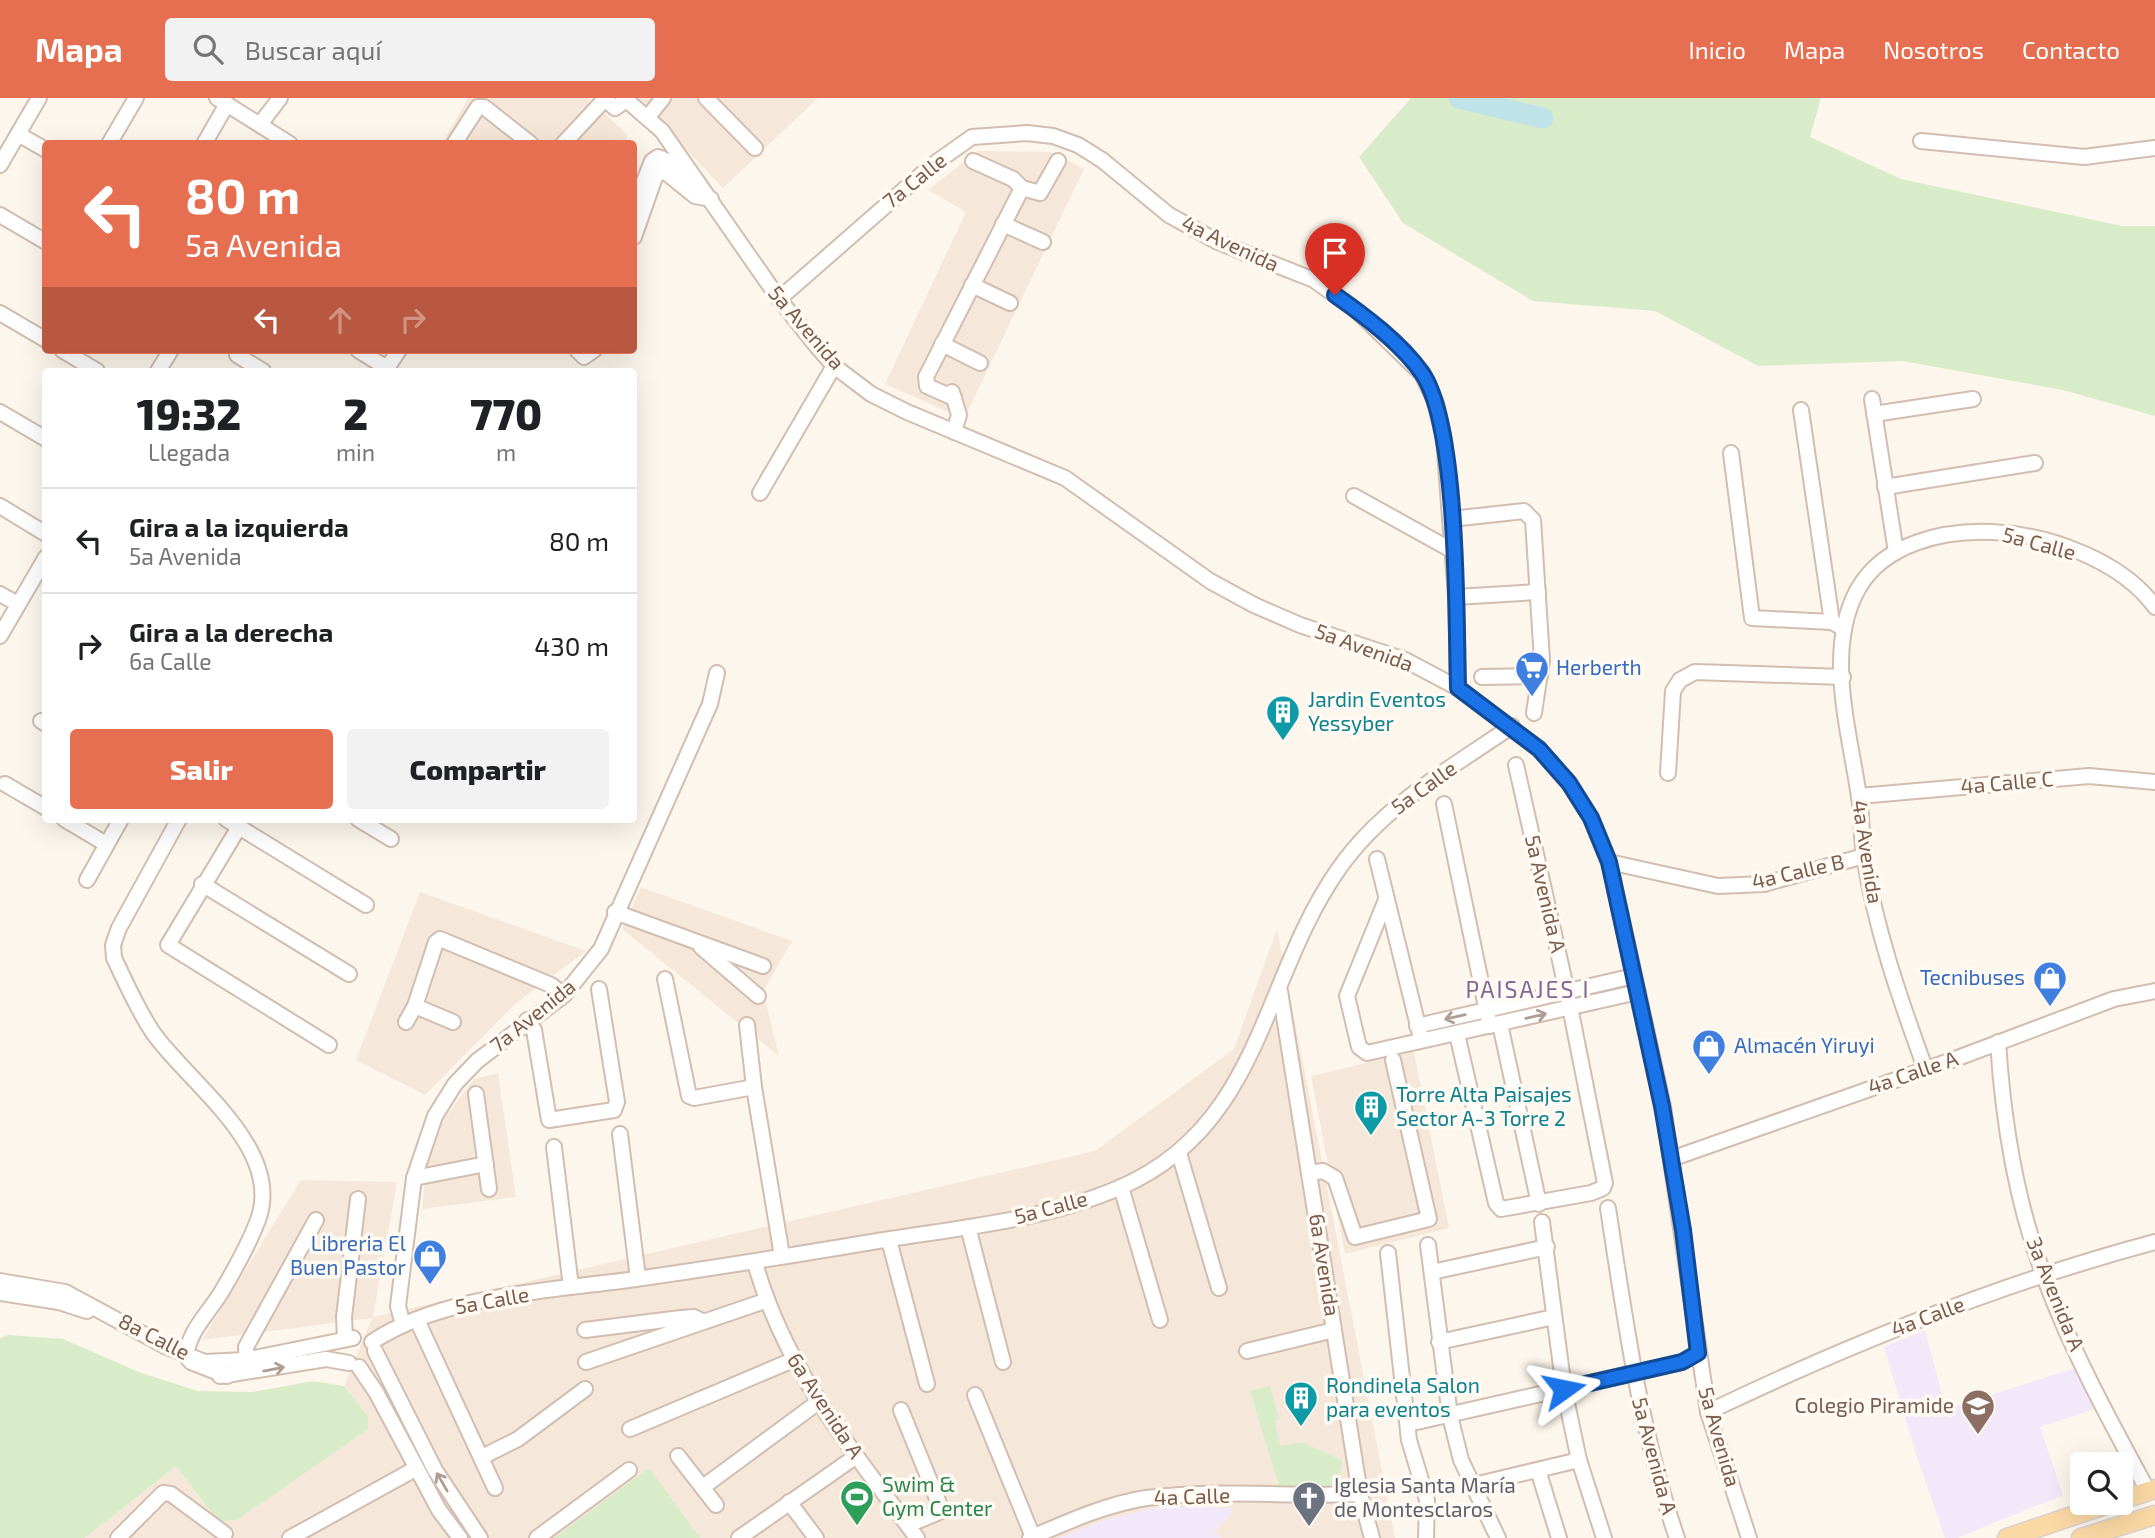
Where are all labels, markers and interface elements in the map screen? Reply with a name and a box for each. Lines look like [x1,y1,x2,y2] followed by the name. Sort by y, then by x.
[165,18,655,81] search box
[35,29,123,69] text: Mapa
[189,30,227,68] icon: search
[245,34,382,65] text: Buscar aquí
[1688,35,1746,64] text: Inicio
[1784,35,1845,64] text: Mapa
[1883,35,1984,64] text: Nosotros
[2022,35,2120,64] text: Contacto
[877,147,951,213] street label: 7a Calle
[185,165,300,224] text: 80 m
[70,168,161,259] icon: left
[1178,209,1283,276] street label: 4a Avenida
[1305,223,1365,295] pin
[185,225,342,263] text: 5a Avenida
[1316,234,1354,272] icon: arrive
[764,280,850,374] street label: 5a Avenida
[248,301,286,339] icon: left
[321,301,359,339] icon: ahead
[394,301,432,339] icon: right
[137,388,241,438] text: 19:32
[343,388,368,438] text: 2
[470,388,542,438] text: 770
[148,438,230,466] text: Llegada
[336,438,375,466] text: min
[496,438,516,466] text: m
[129,511,349,542] text: Gira a la izquierda
[2000,521,2079,564] street label: 5a Calle
[70,522,108,560] icon: left
[549,525,609,556] text: 80 m
[129,542,242,570] text: 5a Avenida
[129,616,333,647] text: Gira a la derecha
[1312,617,1417,676] street label: 5a Avenida
[70,627,108,665] icon: right
[534,630,609,661] text: 430 m
[129,647,212,675] text: 6a Calle
[1513,649,1551,698] supermarket icon: Herberth
[1556,654,1642,679] place label: Herberth
[1308,686,1446,735] place label: Jardin Eventos Yessyber
[1264,693,1302,742] building icon: Jardin Eventos Yessyber
[70,729,333,809] button: Salir
[347,729,609,809] button: Compartir
[1386,755,1461,819] street label: 5a Calle
[1959,765,2054,798] street label: 4a Calle C
[1848,798,1889,905] street label: 4a Avenida
[1521,832,1572,955] street label: 5a Avenida A
[1749,848,1846,893] street label: 4a Calle B
[2031,959,2069,1008] shop icon: Tecnibuses
[1920,964,2025,989] place label: Tecnibuses
[484,973,580,1057] street label: 7a Avenida
[1465,975,1591,1003] district label: PAISAJES I
[1524,1009,1547,1022] one-way arrow
[1444,1011,1467,1024] one-way arrow
[1690,1027,1728,1076] shop icon: Almacén Yiruyi
[1734,1032,1875,1057] place label: Almacén Yiruyi
[1864,1045,1961,1099] street label: 4a Calle A
[1396,1081,1572,1130] place label: Torre Alta Paisajes Sector A-3 Torre 2
[1352,1088,1390,1137] building icon: Torre Alta Paisajes Sector A-3 Torre 2
[1011,1185,1090,1228] street label: 5a Calle
[1305,1212,1346,1318] street label: 6a Avenida
[290,1230,407,1279] place label: Libreria El Buen Pastor
[2022,1233,2091,1354] street label: 3a Avenida A
[411,1237,449,1286] shop icon: Libreria El Buen Pastor
[453,1281,531,1318] street label: 5a Calle
[1887,1290,1968,1341] street label: 4a Calle
[115,1307,194,1364] street label: 8a Calle
[783,1348,870,1463] street label: 6a Avenida A
[1527,1352,1601,1426] position arrow
[262,1362,285,1375] one-way arrow
[1326,1372,1480,1421] place label: Rondinela Salon para eventos
[1282,1379,1320,1428] building icon: Rondinela Salon para eventos
[1694,1384,1747,1489] street label: 5a Avenida
[1959,1387,1997,1436] school or university icon: Colegio Piramide
[1795,1392,1954,1417] place label: Colegio Piramide
[1628,1394,1683,1517] street label: 5a Avenida A
[2070,1452,2133,1515] map controls
[2070,1452,2133,1515] button: search
[882,1471,993,1520] place label: Swim & Gym Center
[435,1472,449,1492] one-way arrow
[1334,1472,1516,1521] place label: Iglesia Santa María de Montesclaros
[838,1478,876,1527] sports icon: Swim & Gym Center
[1290,1479,1328,1528] church icon: Iglesia Santa María de Montesclaros
[1153,1482,1231,1509] street label: 4a Calle

